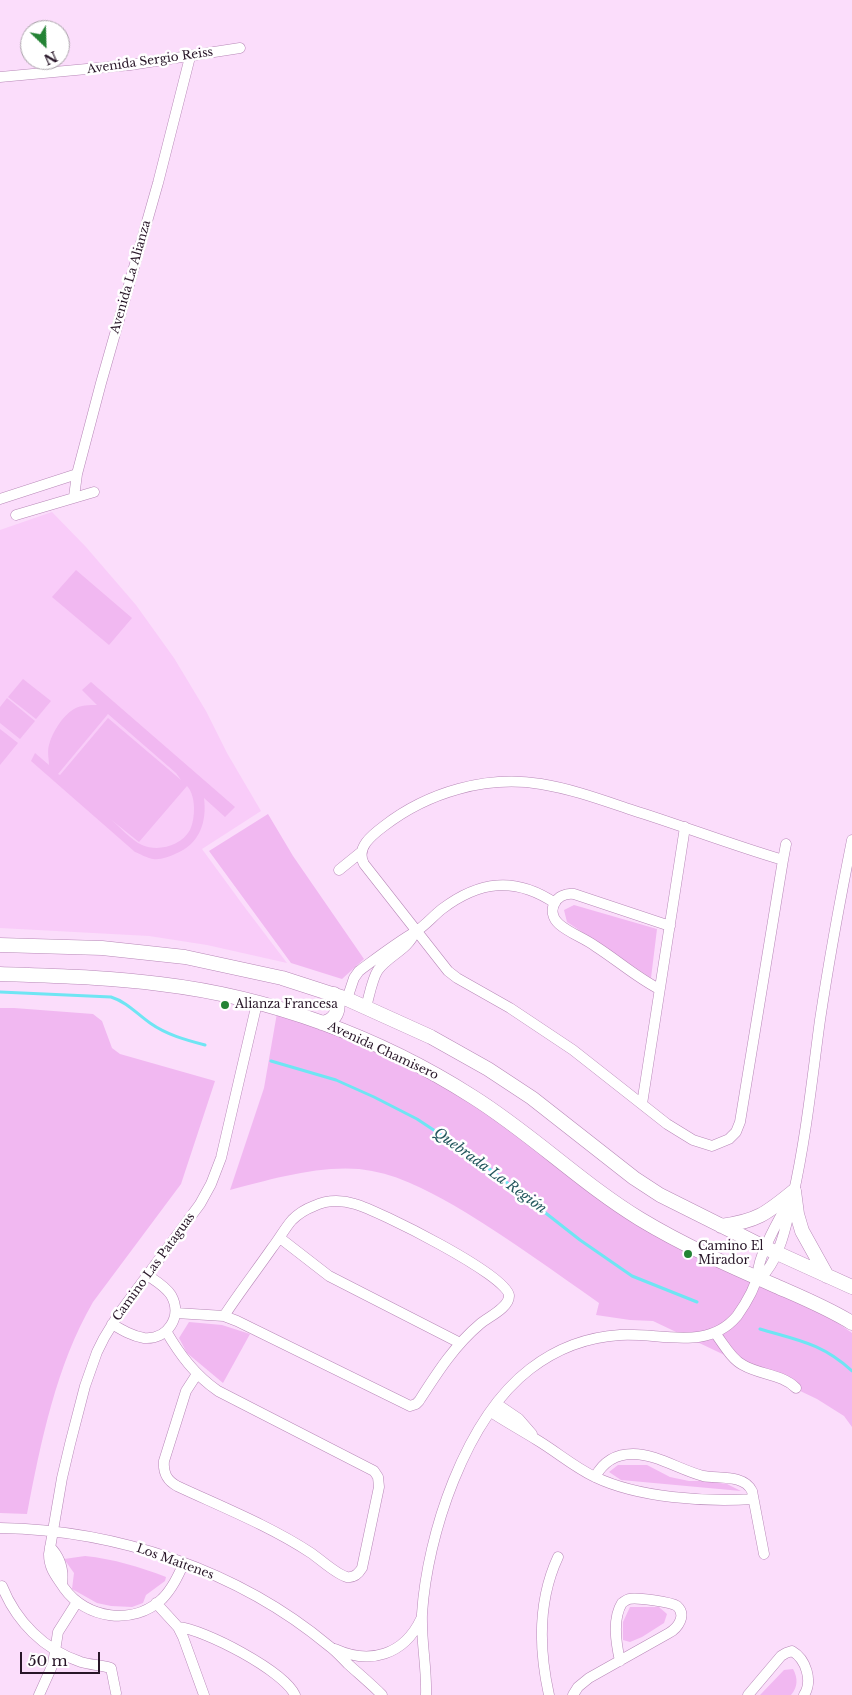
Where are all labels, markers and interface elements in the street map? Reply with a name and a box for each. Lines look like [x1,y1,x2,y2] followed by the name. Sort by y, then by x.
[20,20,70,70] north arrow
[86,45,214,77] street label: Avenida Sergio Reiss
[41,47,60,69] text: N
[108,219,154,335] street label: Avenida La Alianza
[235,998,338,1012] place label: Alianza Francesa
[219,999,231,1011] marker: Alianza Francesa
[325,1019,441,1083] street label: Avenida Chamisero
[430,1124,550,1218] water label: Quebrada La Región
[110,1210,198,1324] street label: Camino Las Pataguas
[698,1240,763,1268] place label: Camino El Mirador
[682,1248,694,1260] marker: Camino El Mirador
[134,1541,216,1583] street label: Los Maitenes
[22,1642,102,1674] scale bar
[28,1651,68,1670] text: 50 m

